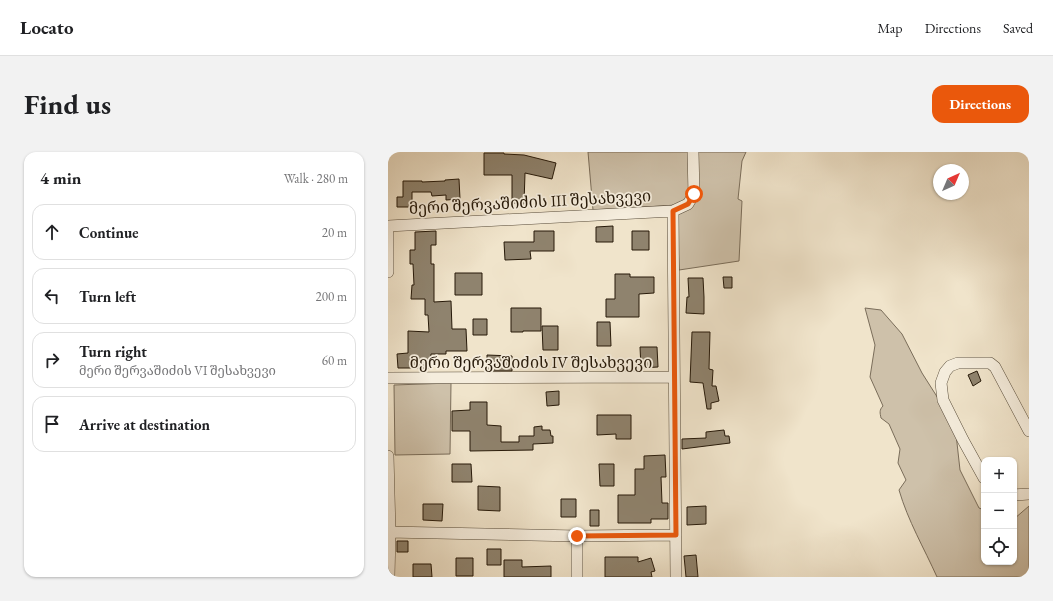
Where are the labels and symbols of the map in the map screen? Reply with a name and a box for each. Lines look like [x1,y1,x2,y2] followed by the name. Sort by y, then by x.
[933,164,969,200] north arrow
[408,185,652,219] street label: მერი შერვაშიძის III შესახვევი
[685,185,703,203] route start
[410,352,652,373] street label: მერი შერვაშიძის IV შესახვევი
[568,527,586,545] route end

